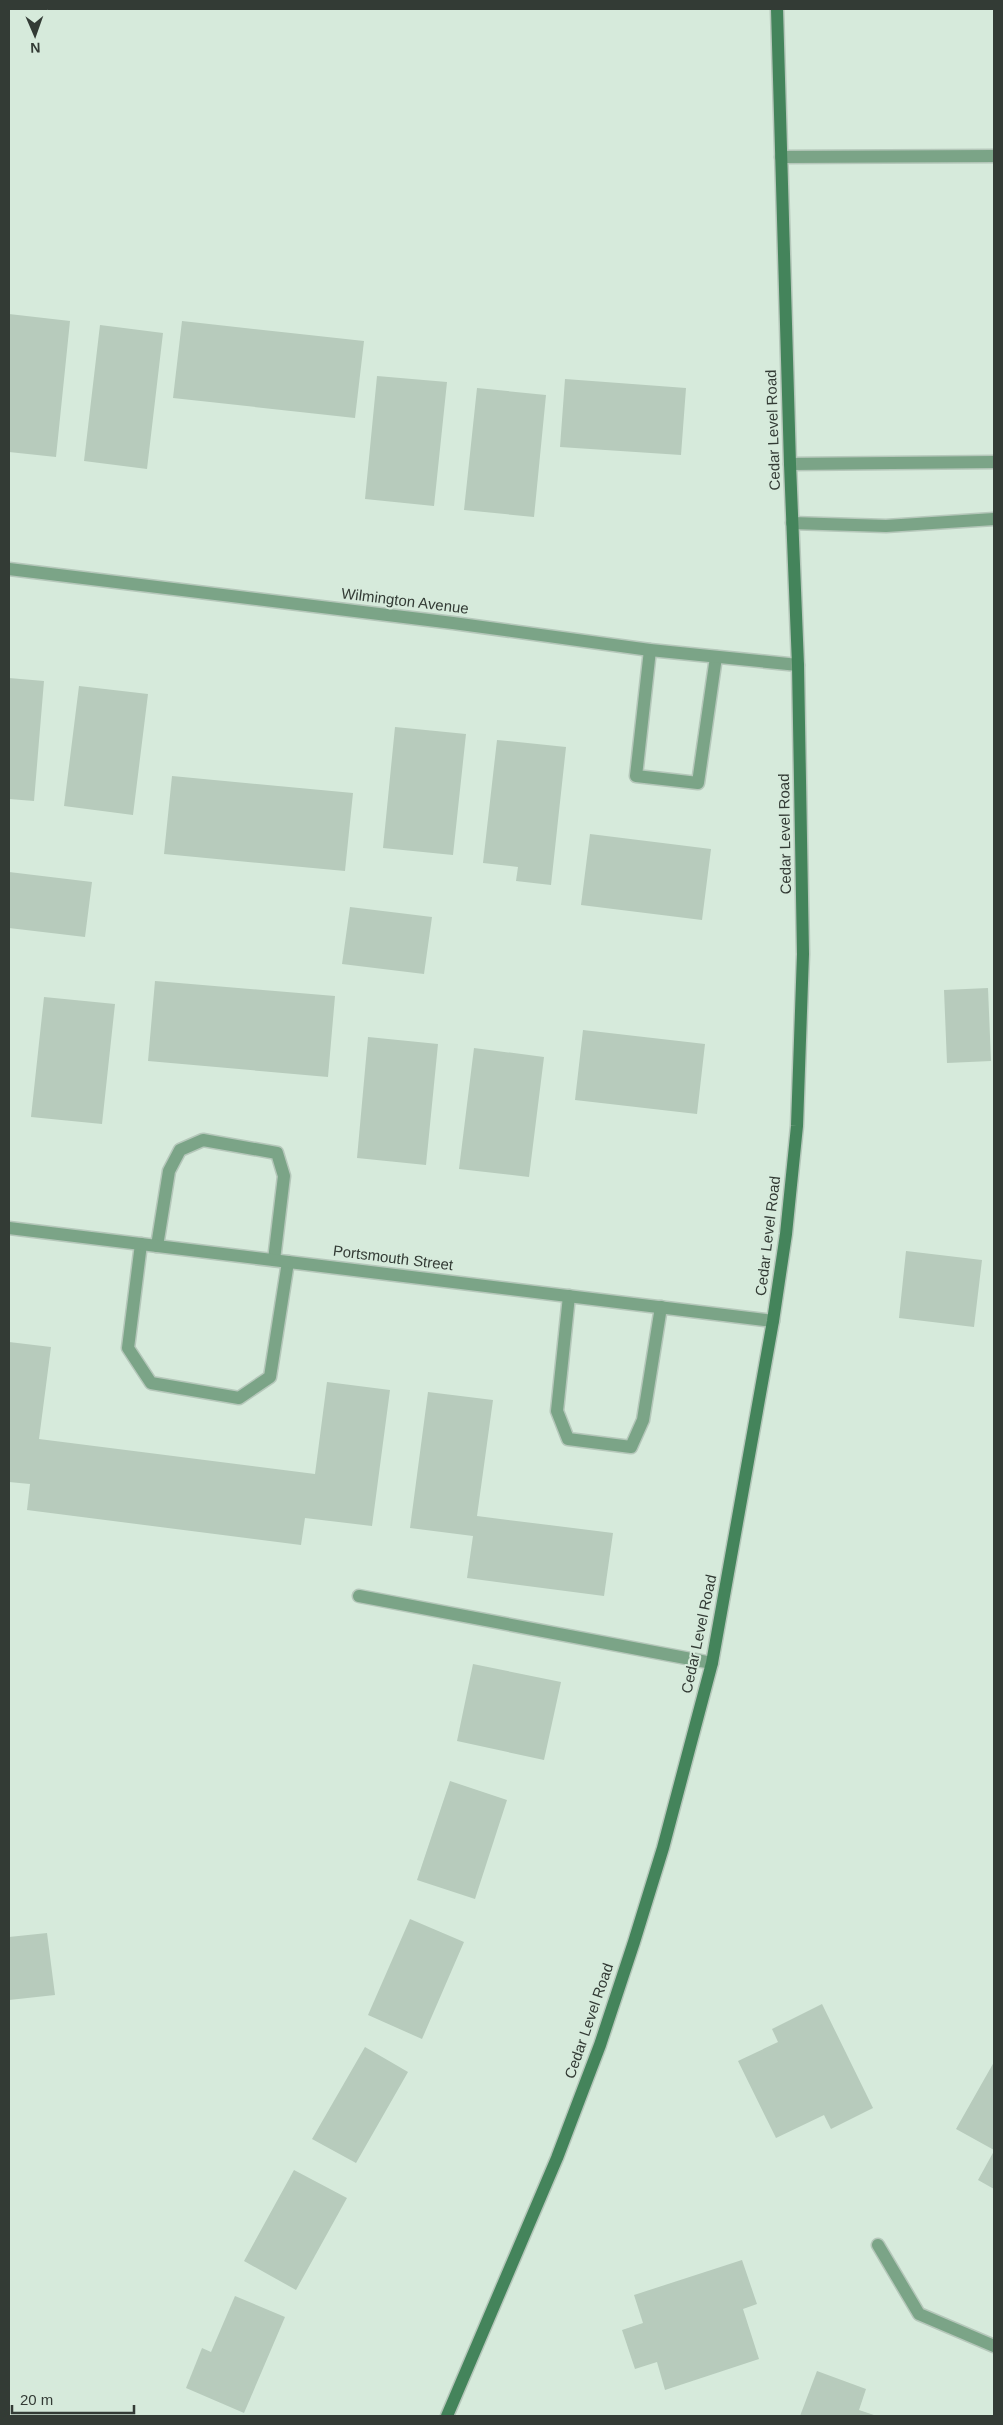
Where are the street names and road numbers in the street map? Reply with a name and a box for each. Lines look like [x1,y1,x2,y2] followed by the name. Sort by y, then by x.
[762,369,783,491] street label: Cedar Level Road
[340,584,470,617] street label: Wilmington Avenue
[775,773,794,895] street label: Cedar Level Road
[752,1175,783,1297] street label: Cedar Level Road
[332,1242,455,1273] street label: Portsmouth Street
[678,1573,719,1695] street label: Cedar Level Road
[561,1961,616,2081] street label: Cedar Level Road

